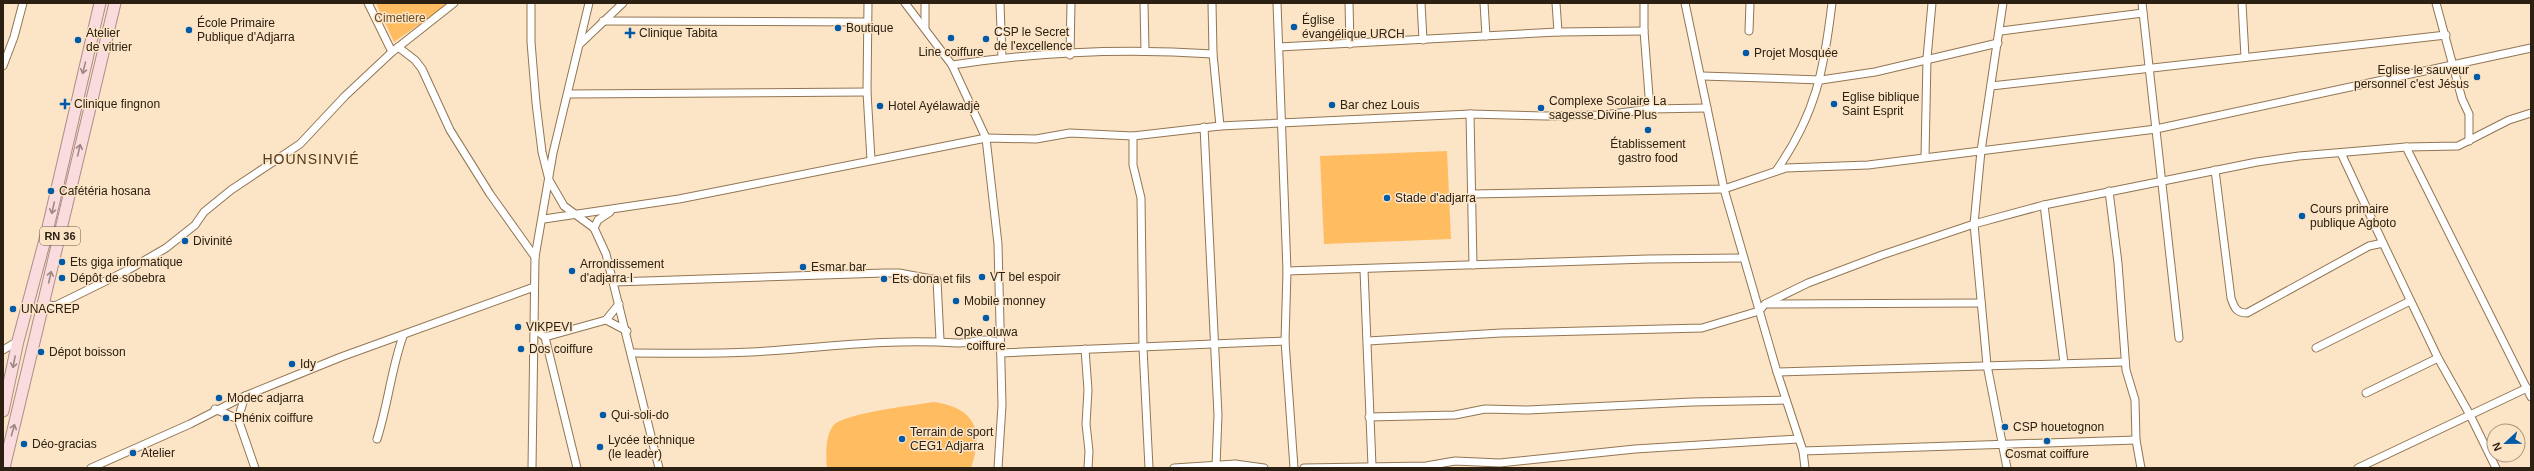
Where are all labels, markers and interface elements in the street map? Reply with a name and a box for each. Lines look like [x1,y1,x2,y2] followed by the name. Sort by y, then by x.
[374,11,426,25] park label: Cimetiere
[1302,12,1405,41] place label: Église évangélique URCH
[197,15,295,44] place label: École Primaire Publique d'Adjarra
[846,21,894,35] place label: Boutique
[1289,22,1299,32] marker: Église évangélique URCH
[833,23,843,33] marker: Boutique
[184,25,194,35] marker: École Primaire Publique d'Adjarra
[994,25,1073,53] place label: CSP le Secret de l'excellence
[86,26,132,54] place label: Atelier de vitrier
[639,26,718,40] place label: Clinique Tabita
[624,27,636,39] marker: Clinique Tabita
[946,33,956,43] marker: Line coiffure
[981,34,991,44] marker: CSP le Secret de l'excellence
[73,35,83,45] marker: Atelier de vitrier
[918,45,984,59] place label: Line coiffure
[1754,46,1838,60] place label: Projet Mosquée
[1741,48,1751,58] marker: Projet Mosquée
[80,61,88,74] one-way arrow
[2354,63,2469,91] place label: Eglise le sauveur personnel c'est Jésus
[2472,72,2482,82] marker: Eglise le sauveur personnel c'est Jésus
[1842,90,1920,118] place label: Eglise biblique Saint Esprit
[1549,94,1667,122] place label: Complexe Scolaire La sagesse Divine Plus
[74,97,160,111] place label: Clinique fingnon
[59,98,71,110] marker: Clinique fingnon
[1340,98,1419,112] place label: Bar chez Louis
[888,99,980,113] place label: Hotel Ayélawadjè
[1829,99,1839,109] marker: Eglise biblique Saint Esprit
[1327,100,1337,110] marker: Bar chez Louis
[875,101,885,111] marker: Hotel Ayélawadjè
[1536,103,1546,113] marker: Complexe Scolaire La sagesse Divine Plus
[1643,125,1653,135] marker: Établissement gastro food
[1610,136,1686,165] place label: Établissement gastro food
[76,144,84,157] one-way arrow
[262,151,360,167] district label: HOUNSINVIÉ
[59,184,151,198] place label: Cafétéria hosana
[46,186,56,196] marker: Cafétéria hosana
[1395,191,1476,205] place label: Stade d'adjarra
[1382,193,1392,203] marker: Stade d'adjarra
[48,202,56,215] one-way arrow
[2310,202,2396,230] place label: Cours primaire publique Agboto
[2297,211,2307,221] marker: Cours primaire publique Agboto
[40,227,80,245] road number: RN 36
[193,234,233,248] place label: Divinité
[180,236,190,246] marker: Divinité
[70,255,183,269] place label: Ets giga informatique
[57,257,67,267] marker: Ets giga informatique
[580,257,665,285] place label: Arrondissement d'adjarra I
[811,260,866,274] place label: Esmar bar
[798,262,808,272] marker: Esmar bar
[567,266,577,276] marker: Arrondissement d'adjarra I
[47,270,55,283] one-way arrow
[990,270,1060,284] place label: VT bel espoir
[70,271,166,285] place label: Dépôt de sobebra
[892,272,971,286] place label: Ets dona et fils
[977,272,987,282] marker: VT bel espoir
[57,273,67,283] marker: Dépôt de sobebra
[879,274,889,284] marker: Ets dona et fils
[964,294,1045,308] place label: Mobile monney
[951,296,961,306] marker: Mobile monney
[21,302,80,316] place label: UNACREP
[8,304,18,314] marker: UNACREP
[981,313,991,323] marker: Opke oluwa coiffure
[526,320,573,334] place label: VIKPEVI
[513,322,523,332] marker: VIKPEVI
[954,325,1018,353] place label: Opke oluwa coiffure
[529,342,593,356] place label: Dos coiffure
[516,344,526,354] marker: Dos coiffure
[49,345,126,359] place label: Dépot boisson
[36,347,46,357] marker: Dépot boisson
[9,355,17,368] one-way arrow
[300,357,316,371] place label: Idy
[287,359,297,369] marker: Idy
[227,391,304,405] place label: Modec adjarra
[214,393,224,403] marker: Modec adjarra
[611,408,669,422] place label: Qui-soli-do
[598,410,608,420] marker: Qui-soli-do
[234,411,313,425] place label: Phénix coiffure
[221,413,231,423] marker: Phénix coiffure
[2013,420,2104,434] place label: CSP houetognon
[2000,422,2010,432] marker: CSP houetognon
[2486,423,2526,463] north arrow
[10,424,17,437] one-way arrow
[910,425,994,453] place label: Terrain de sport CEG1 Adjarra
[608,433,695,461] place label: Lycée technique (le leader)
[897,434,907,444] marker: Terrain de sport CEG1 Adjarra
[2042,436,2052,446] marker: Cosmat coiffure
[32,437,97,451] place label: Déo-gracias
[19,439,29,449] marker: Déo-gracias
[2490,441,2504,453] text: N
[595,442,605,452] marker: Lycée technique (le leader)
[141,446,175,460] place label: Atelier
[2005,447,2089,461] place label: Cosmat coiffure
[128,448,138,458] marker: Atelier

